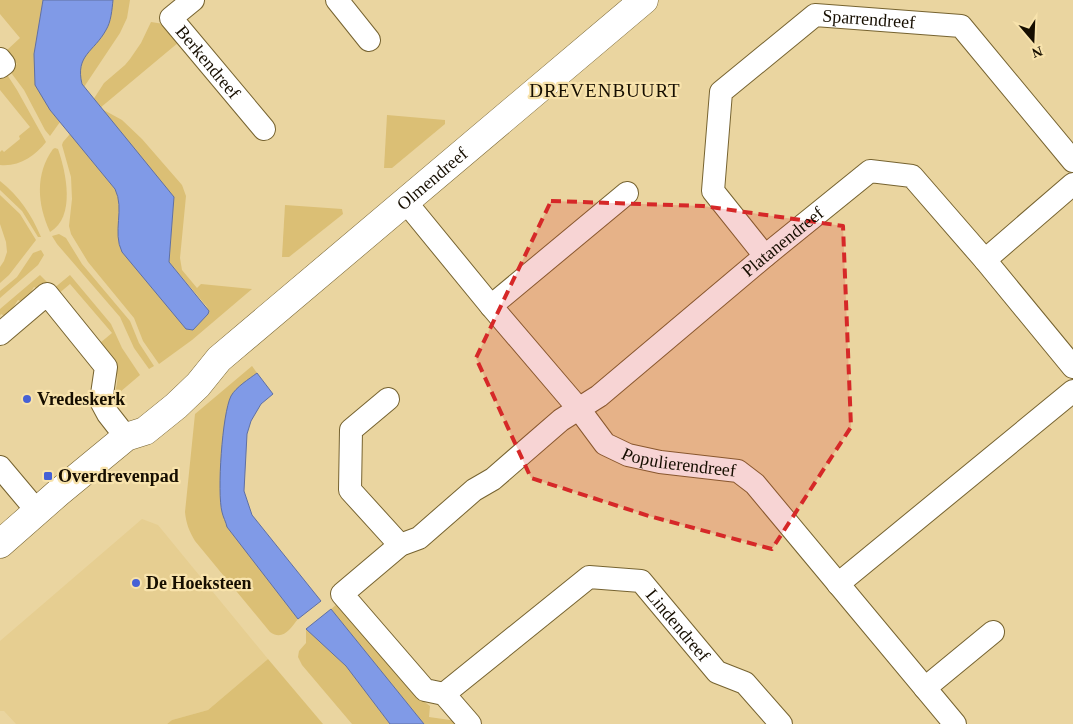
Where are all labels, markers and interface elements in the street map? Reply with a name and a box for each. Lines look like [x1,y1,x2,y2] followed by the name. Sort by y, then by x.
[822,6,916,33] street label: Sparrendreef
[1008,15,1058,65] north arrow
[172,22,244,103] street label: Berkendreef
[1030,43,1044,61] text: N
[529,80,681,101] district label: DREVENBUURT
[393,144,472,214] street label: Olmendreef
[738,203,827,281] street label: Platanendreef
[37,389,125,409] place label: Vredeskerk
[21,393,33,405] marker: Vredeskerk
[618,443,737,481] street label: Populierendreef
[58,466,179,486] place label: Overdrevenpad
[42,470,54,482] marker: Overdrevenpad
[146,573,251,593] place label: De Hoeksteen
[130,577,142,589] marker: De Hoeksteen
[642,585,714,665] street label: Lindendreef

